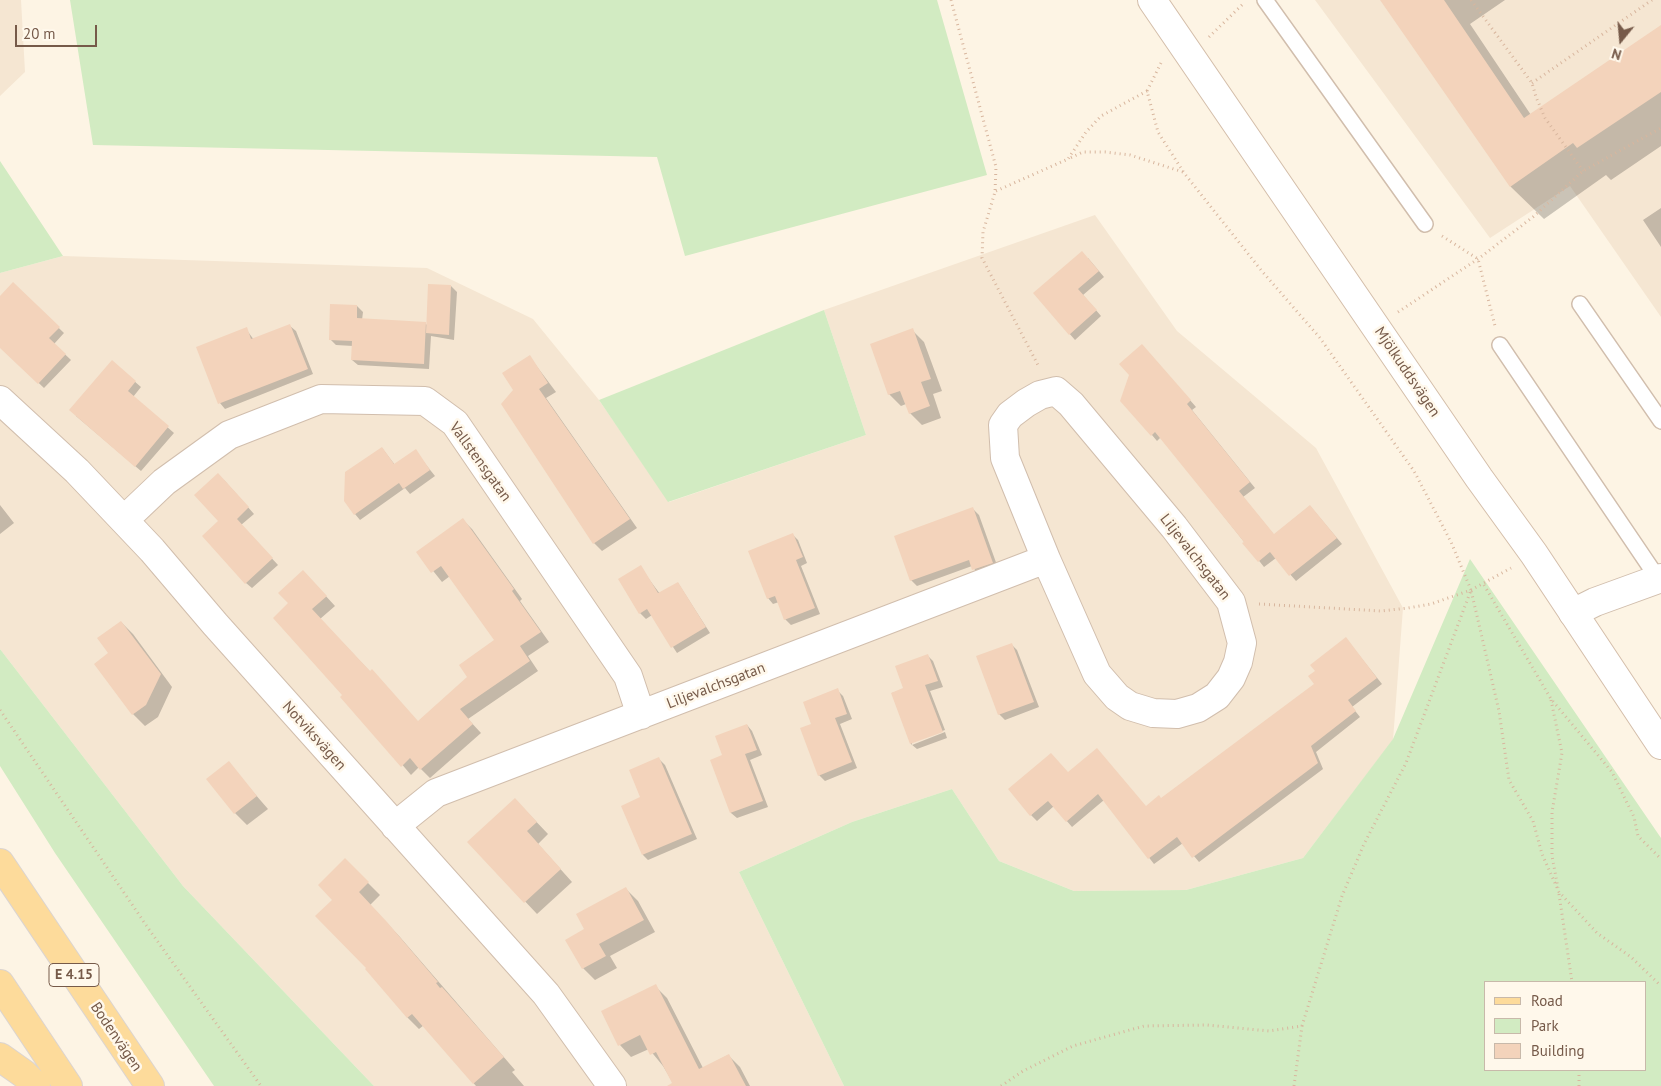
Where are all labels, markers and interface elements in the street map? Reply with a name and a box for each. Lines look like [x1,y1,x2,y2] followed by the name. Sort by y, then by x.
[18,15,100,47] scale bar
[1596,15,1646,65] north arrow
[23,24,56,43] text: 20 m
[1610,44,1624,64] text: N
[1370,324,1444,420] street label: Mjölkuddsvägen
[445,419,515,505] street label: Vallstensgatan
[1156,510,1234,604] street label: Liljevalchsgatan
[664,659,768,713] street label: Liljevalchsgatan
[278,698,350,774] street label: Notviksvägen
[49,964,99,986] road number: E 4.15
[1484,981,1646,1071] legend
[1531,991,1563,1010] text: Road
[86,999,146,1075] street label: Bodenvägen
[1531,1016,1559,1035] text: Park
[1531,1041,1585,1060] text: Building

